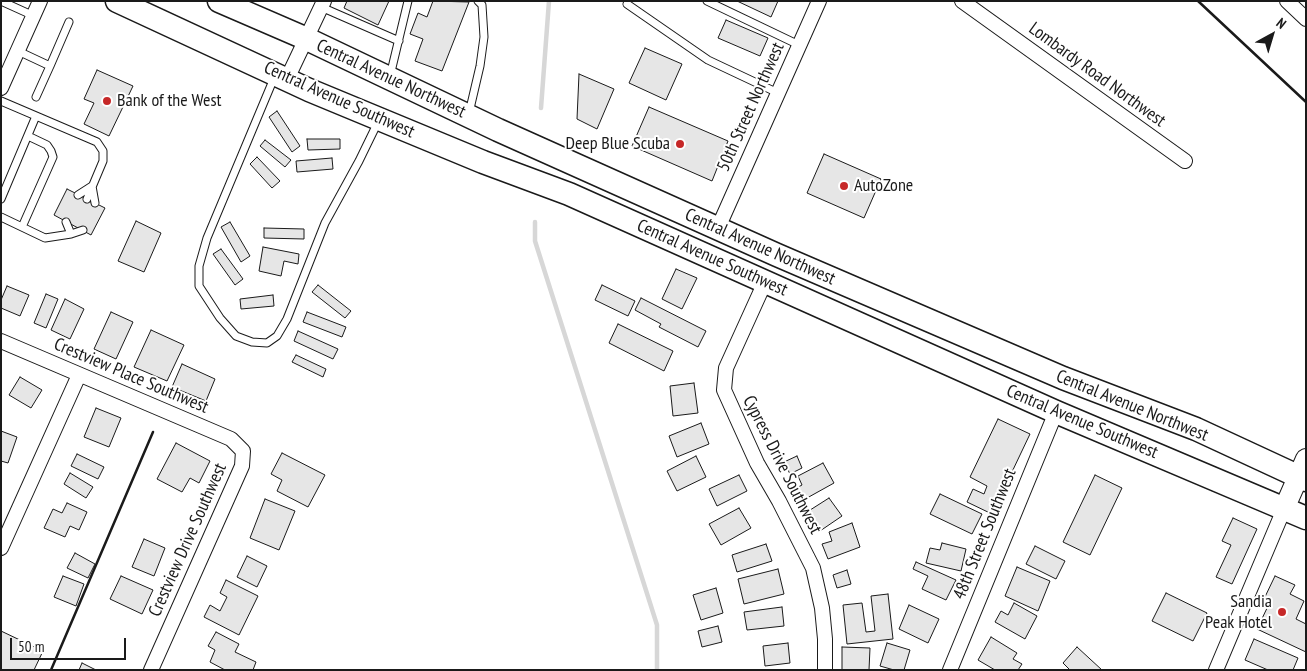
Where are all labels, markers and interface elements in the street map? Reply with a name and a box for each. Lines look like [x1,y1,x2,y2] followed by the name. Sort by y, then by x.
[1247,10,1297,60] north arrow
[1273,14,1290,33] text: N
[1024,18,1170,132] street label: Lombardy Road Northwest
[313,35,469,123] street label: Central Avenue Northwest
[713,39,789,175] street label: 50th Street Northwest
[260,57,418,143] street label: Central Avenue Southwest
[117,90,221,112] place label: Bank of the West
[101,95,113,107] marker: Bank of the West
[566,133,670,155] place label: Deep Blue Scuba
[674,138,686,150] marker: Deep Blue Scuba
[854,175,913,197] place label: AutoZone
[838,180,850,192] marker: AutoZone
[682,204,838,290] street label: Central Avenue Northwest
[633,215,791,301] street label: Central Avenue Southwest
[50,334,212,418] street label: Crestview Place Southwest
[1053,366,1211,446] street label: Central Avenue Northwest
[1003,380,1161,464] street label: Central Avenue Southwest
[738,392,826,538] street label: Cypress Drive Southwest
[144,460,232,620] street label: Crestview Drive Southwest
[949,465,1021,603] street label: 48th Street Southwest
[1205,591,1272,634] place label: Sandia Peak Hotel
[1276,606,1288,618] marker: Sandia Peak Hotel
[12,628,129,660] scale bar
[18,637,44,656] text: 50 m

